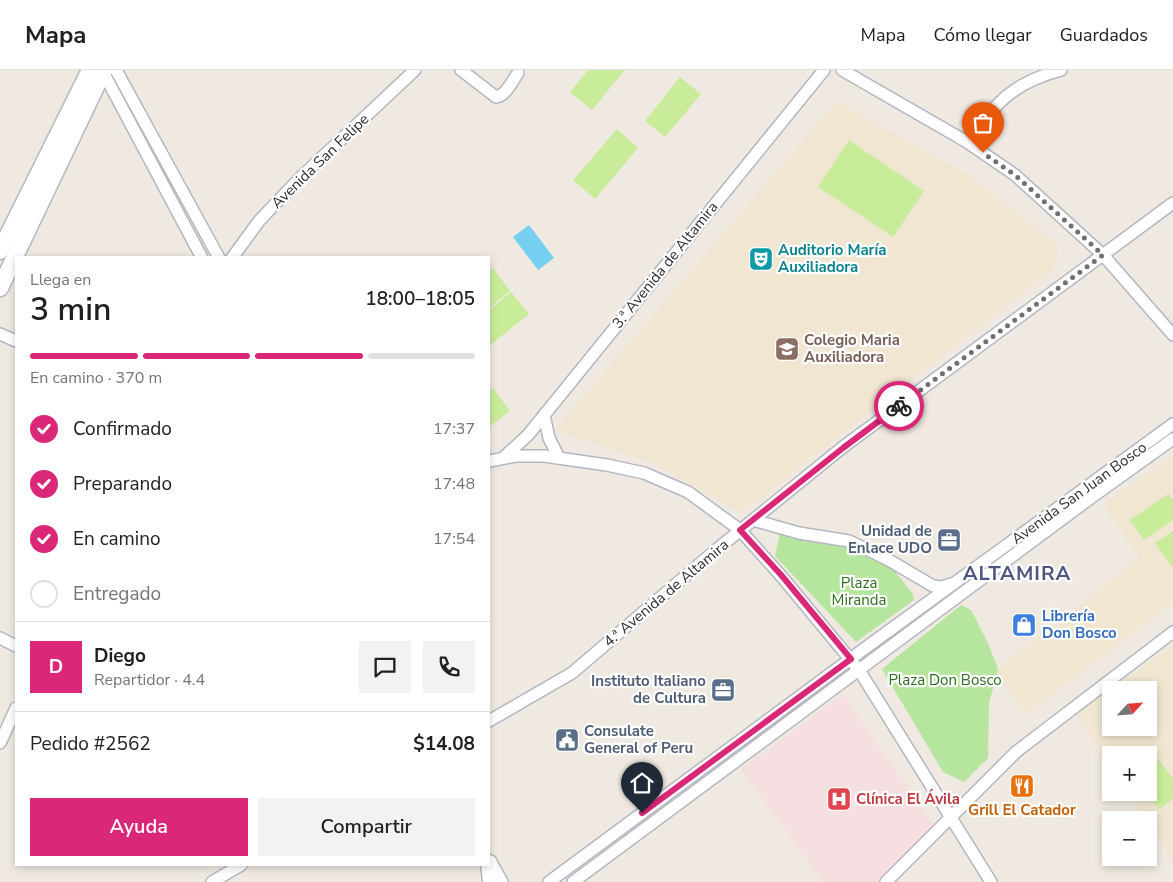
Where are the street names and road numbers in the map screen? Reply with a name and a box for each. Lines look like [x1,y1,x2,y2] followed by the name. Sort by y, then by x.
[267,109,373,213] street label: Avenida San Felipe
[608,197,722,333] street label: 3.ª Avenida de Altamira
[1007,437,1151,549] street label: Avenida San Juan Bosco
[599,535,733,651] street label: 4.ª Avenida de Altamira

